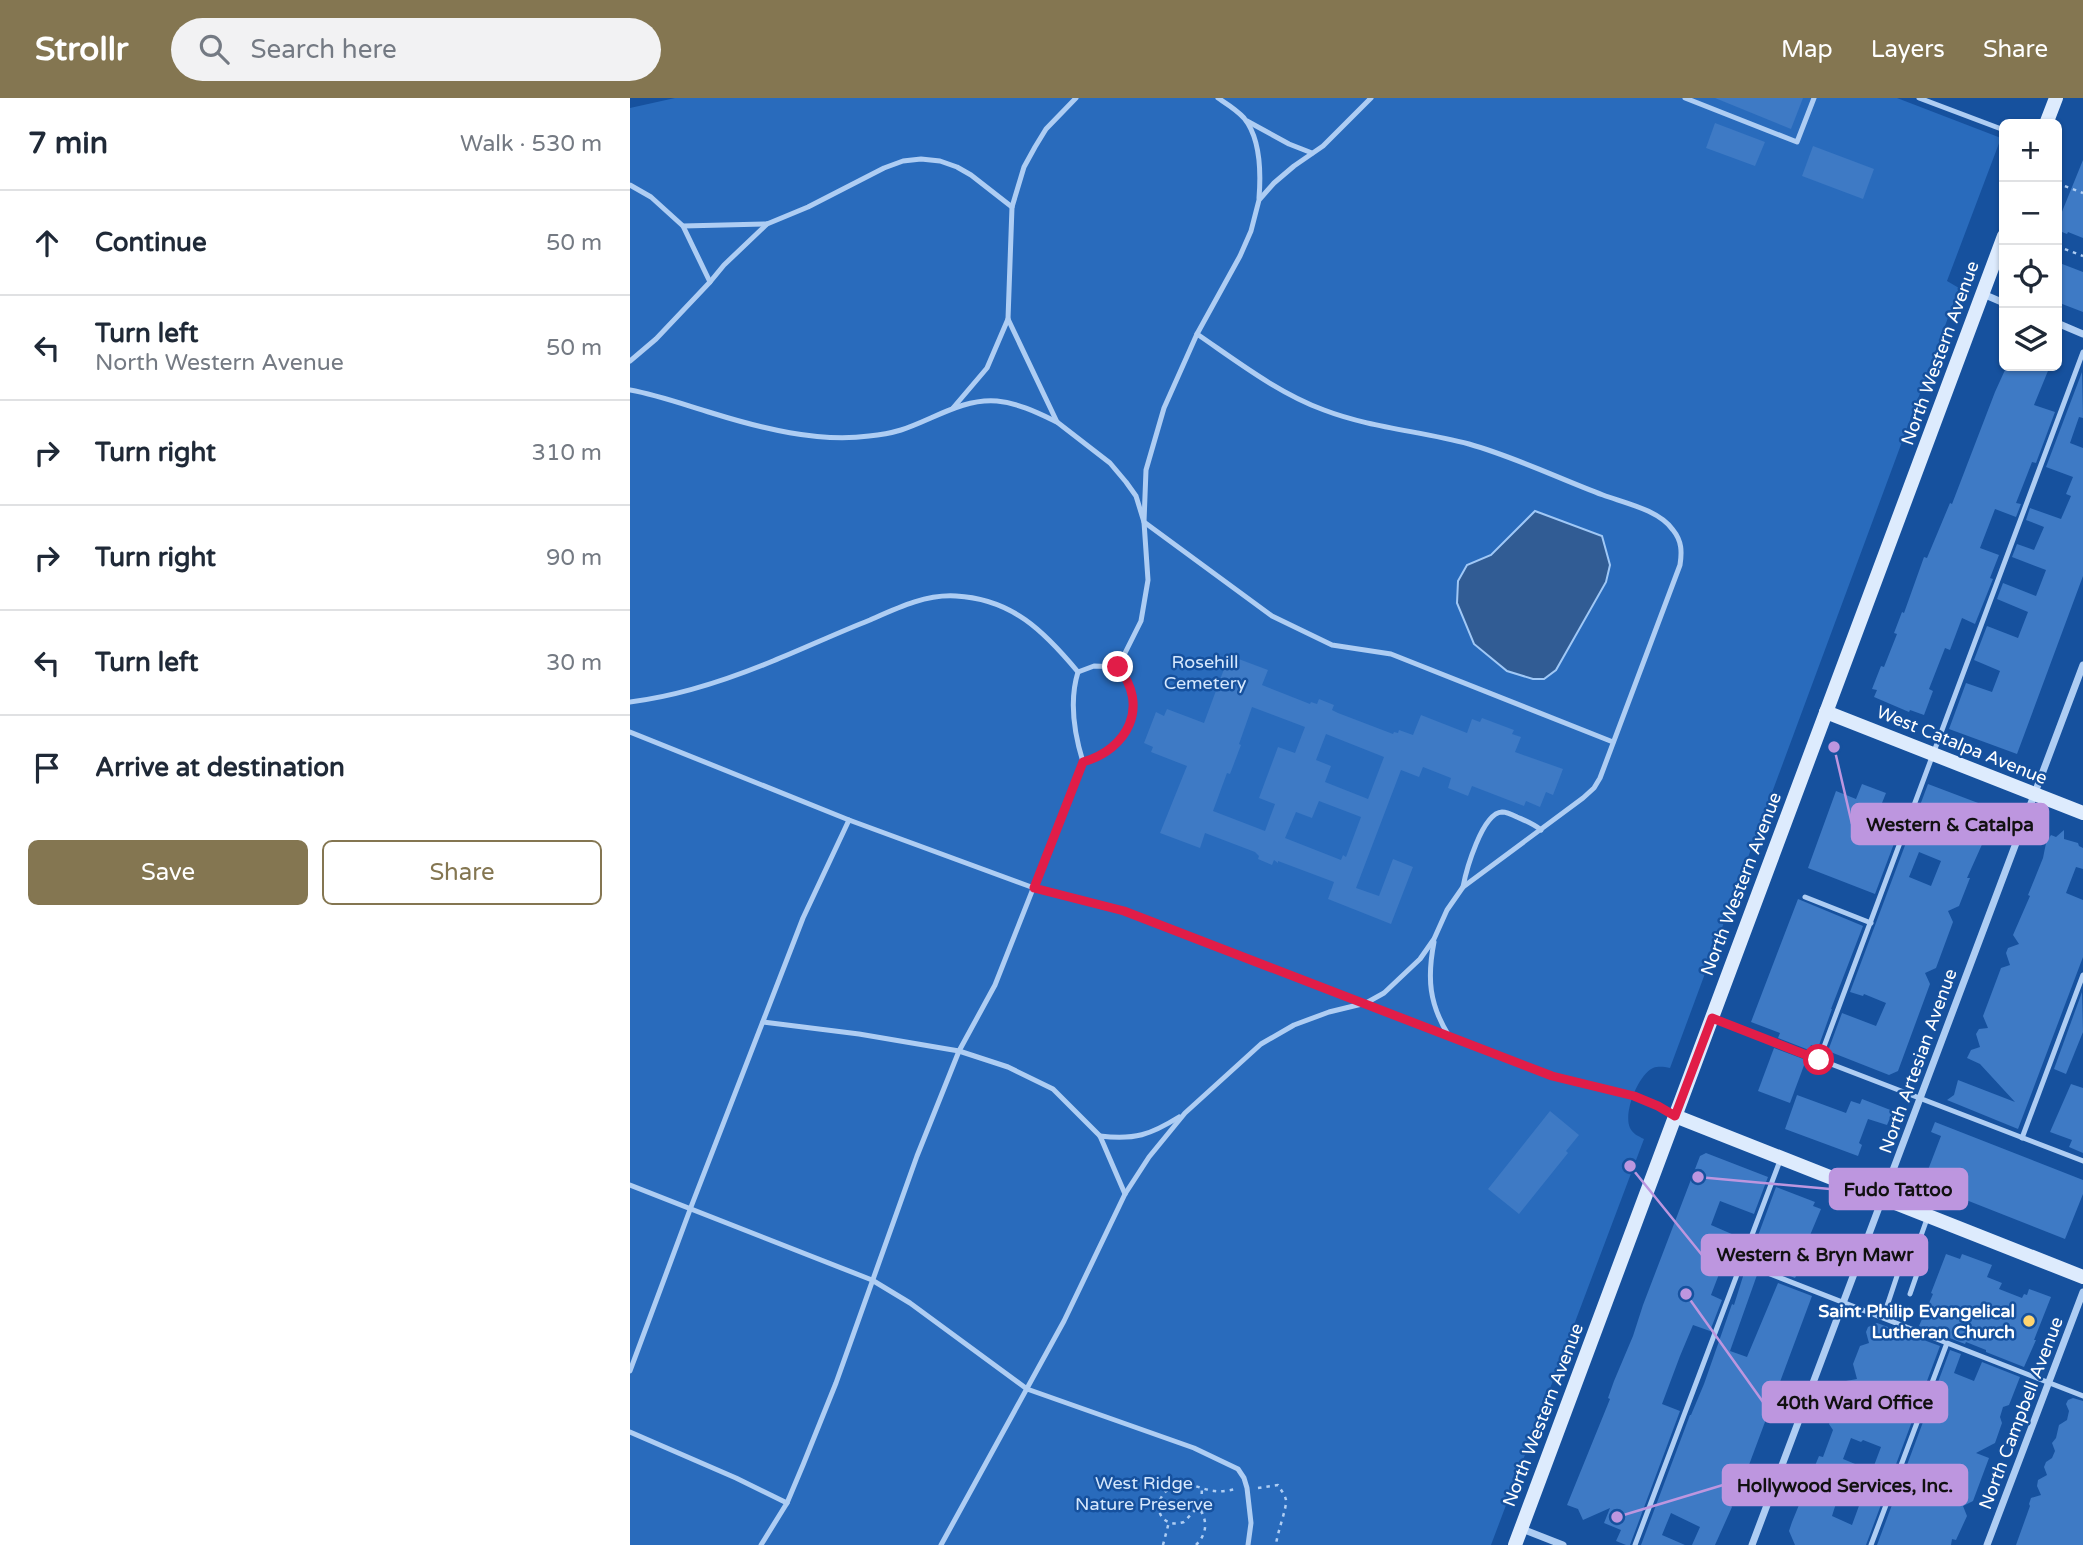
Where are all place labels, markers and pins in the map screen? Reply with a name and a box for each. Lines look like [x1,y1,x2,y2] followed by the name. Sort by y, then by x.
[1852,804,2048,844] callout: Western & Catalpa
[1830,1169,1967,1209] callout: Fudo Tattoo
[1702,1235,1927,1275] callout: Western & Bryn Mawr
[1818,1300,2015,1343] place label: Saint Philip Evangelical Lutheran Church
[2021,1313,2037,1329] marker: Saint Philip Evangelical Lutheran Church
[1763,1382,1947,1422] callout: 40th Ward Office
[1723,1465,1967,1505] callout: Hollywood Services, Inc.

